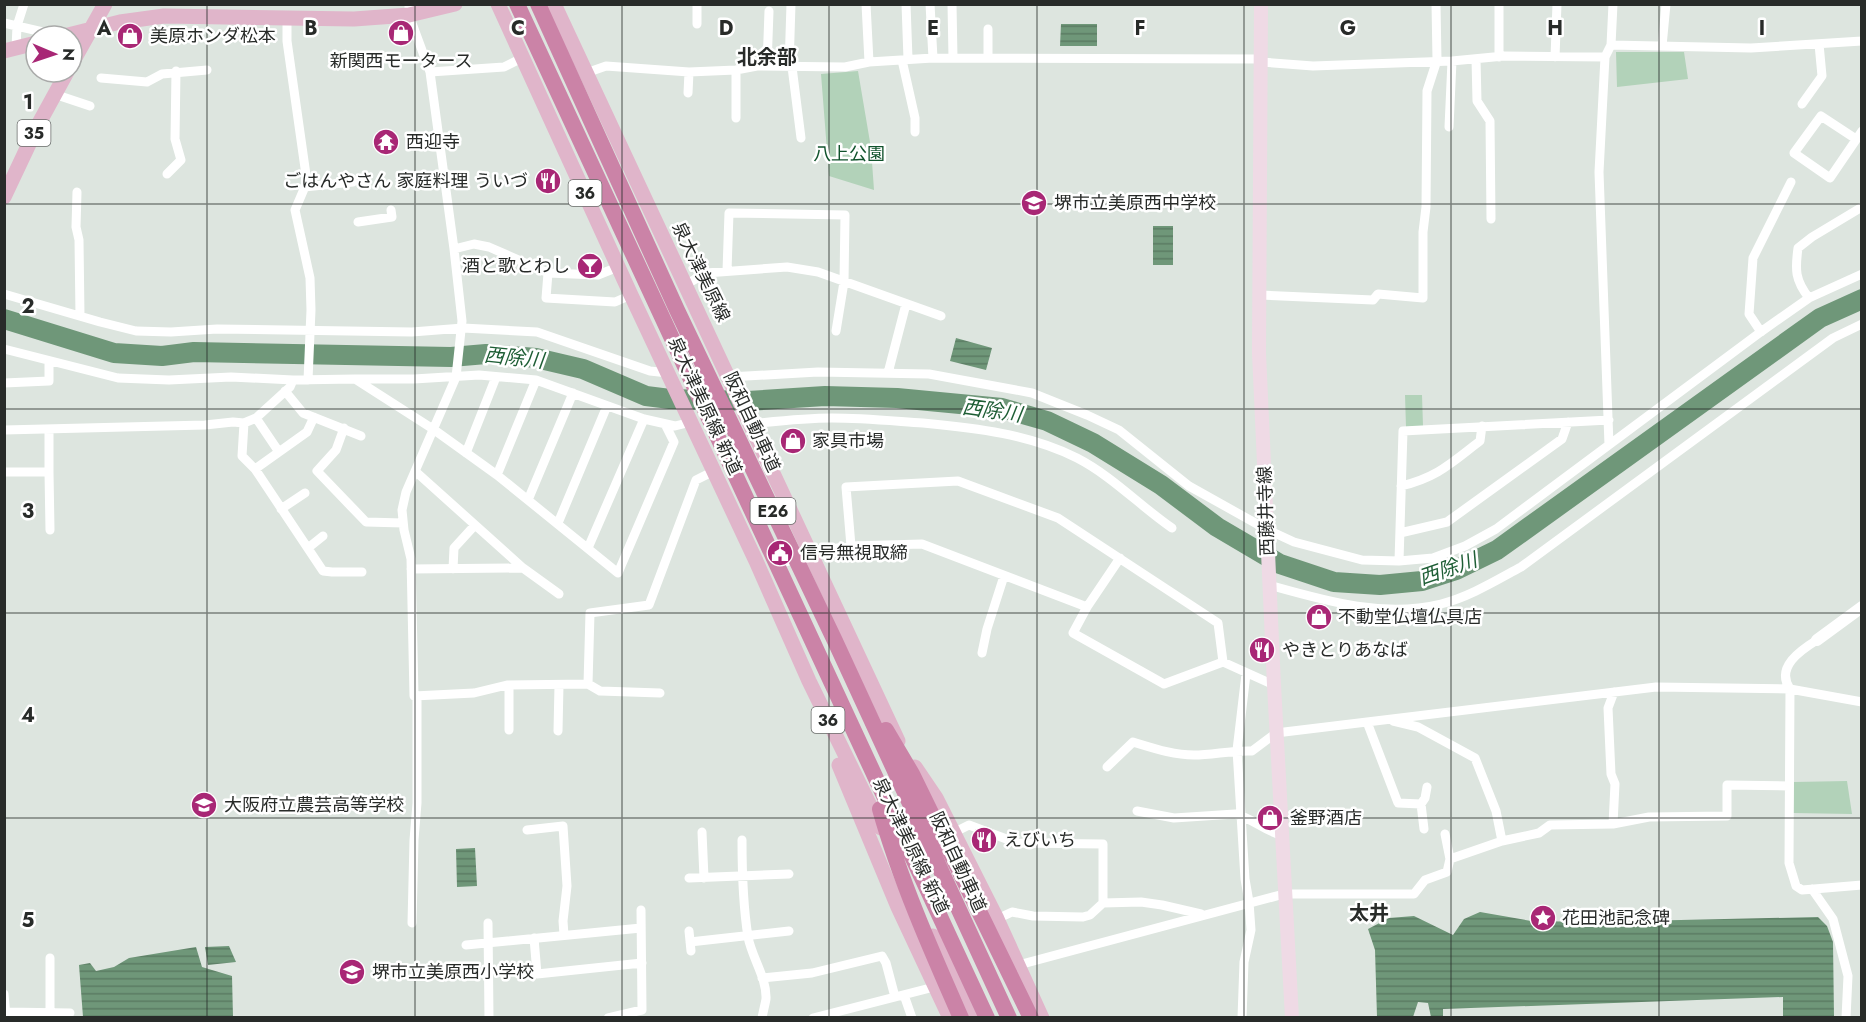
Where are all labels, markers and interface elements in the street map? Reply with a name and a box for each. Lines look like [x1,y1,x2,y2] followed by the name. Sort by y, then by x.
[96,14,112,43] text: A
[304,14,318,43] text: B
[511,14,525,43] text: C
[719,14,733,43] text: D
[927,14,939,43] text: E
[1134,14,1146,43] text: F
[1340,14,1356,43] text: G
[1547,14,1563,43] text: H
[1759,14,1765,43] text: I
[386,18,416,48] shop icon: 新関西モータース
[115,21,145,51] shop icon: 美原ホンダ松本
[150,23,276,49] place label: 美原ホンダ松本
[24,24,84,84] north arrow
[737,43,797,72] district label: 北余部
[57,48,80,61] text: N
[329,48,473,74] place label: 新関西モータース
[23,88,33,117] text: 1
[18,120,51,146] road number: 35
[371,127,401,157] temple icon: 西迎寺
[406,129,460,155] place label: 西迎寺
[813,141,885,167] park label: 八上公園
[533,166,563,196] restaurant icon: ごはんやさん 家庭料理 ういづ
[283,168,528,194] place label: ごはんやさん 家庭料理 ういづ
[568,180,602,206] road number: 36
[1019,188,1049,218] school or university icon: 堺市立美原西中学校
[1054,190,1216,216] place label: 堺市立美原西中学校
[666,218,736,326] street label: 泉大津美原線
[575,251,605,281] bar icon: 酒と歌とわし
[462,253,570,279] place label: 酒と歌とわし
[21,292,35,321] text: 2
[662,333,748,479] street label: 泉大津美原線 新道
[483,340,547,376] water label: 西除川
[717,368,787,476] street label: 阪和自動車道
[960,392,1026,430] water label: 西除川
[778,426,808,456] shop icon: 家具市場
[812,428,884,454] place label: 家具市場
[1251,466,1281,556] street label: 西藤井寺線
[22,497,34,526] text: 3
[750,498,796,524] road number: E26
[765,538,795,568] public building icon: 信号無視取締
[800,540,908,566] place label: 信号無視取締
[1415,545,1483,592] water label: 西除川
[1304,602,1334,632] shop icon: 不動堂仏壇仏具店
[1338,604,1482,630] place label: 不動堂仏壇仏具店
[1247,635,1277,665] restaurant icon: やきとりあなば
[1282,637,1408,663] place label: やきとりあなば
[21,701,35,730] text: 4
[812,707,844,733] road number: 36
[867,773,955,919] street label: 泉大津美原線 新道
[189,790,219,820] school or university icon: 大阪府立農芸高等学校
[224,792,404,818] place label: 大阪府立農芸高等学校
[1255,803,1285,833] shop icon: 釜野酒店
[1290,805,1362,831] place label: 釜野酒店
[923,808,993,916] street label: 阪和自動車道
[969,825,999,855] restaurant icon: えびいち
[1004,827,1076,853] place label: えびいち
[1349,899,1389,928] district label: 太井
[1528,903,1558,933] place icon: 花田池記念碑
[1562,905,1670,931] place label: 花田池記念碑
[22,906,35,935] text: 5
[337,957,367,987] school or university icon: 堺市立美原西小学校
[372,959,534,985] place label: 堺市立美原西小学校

